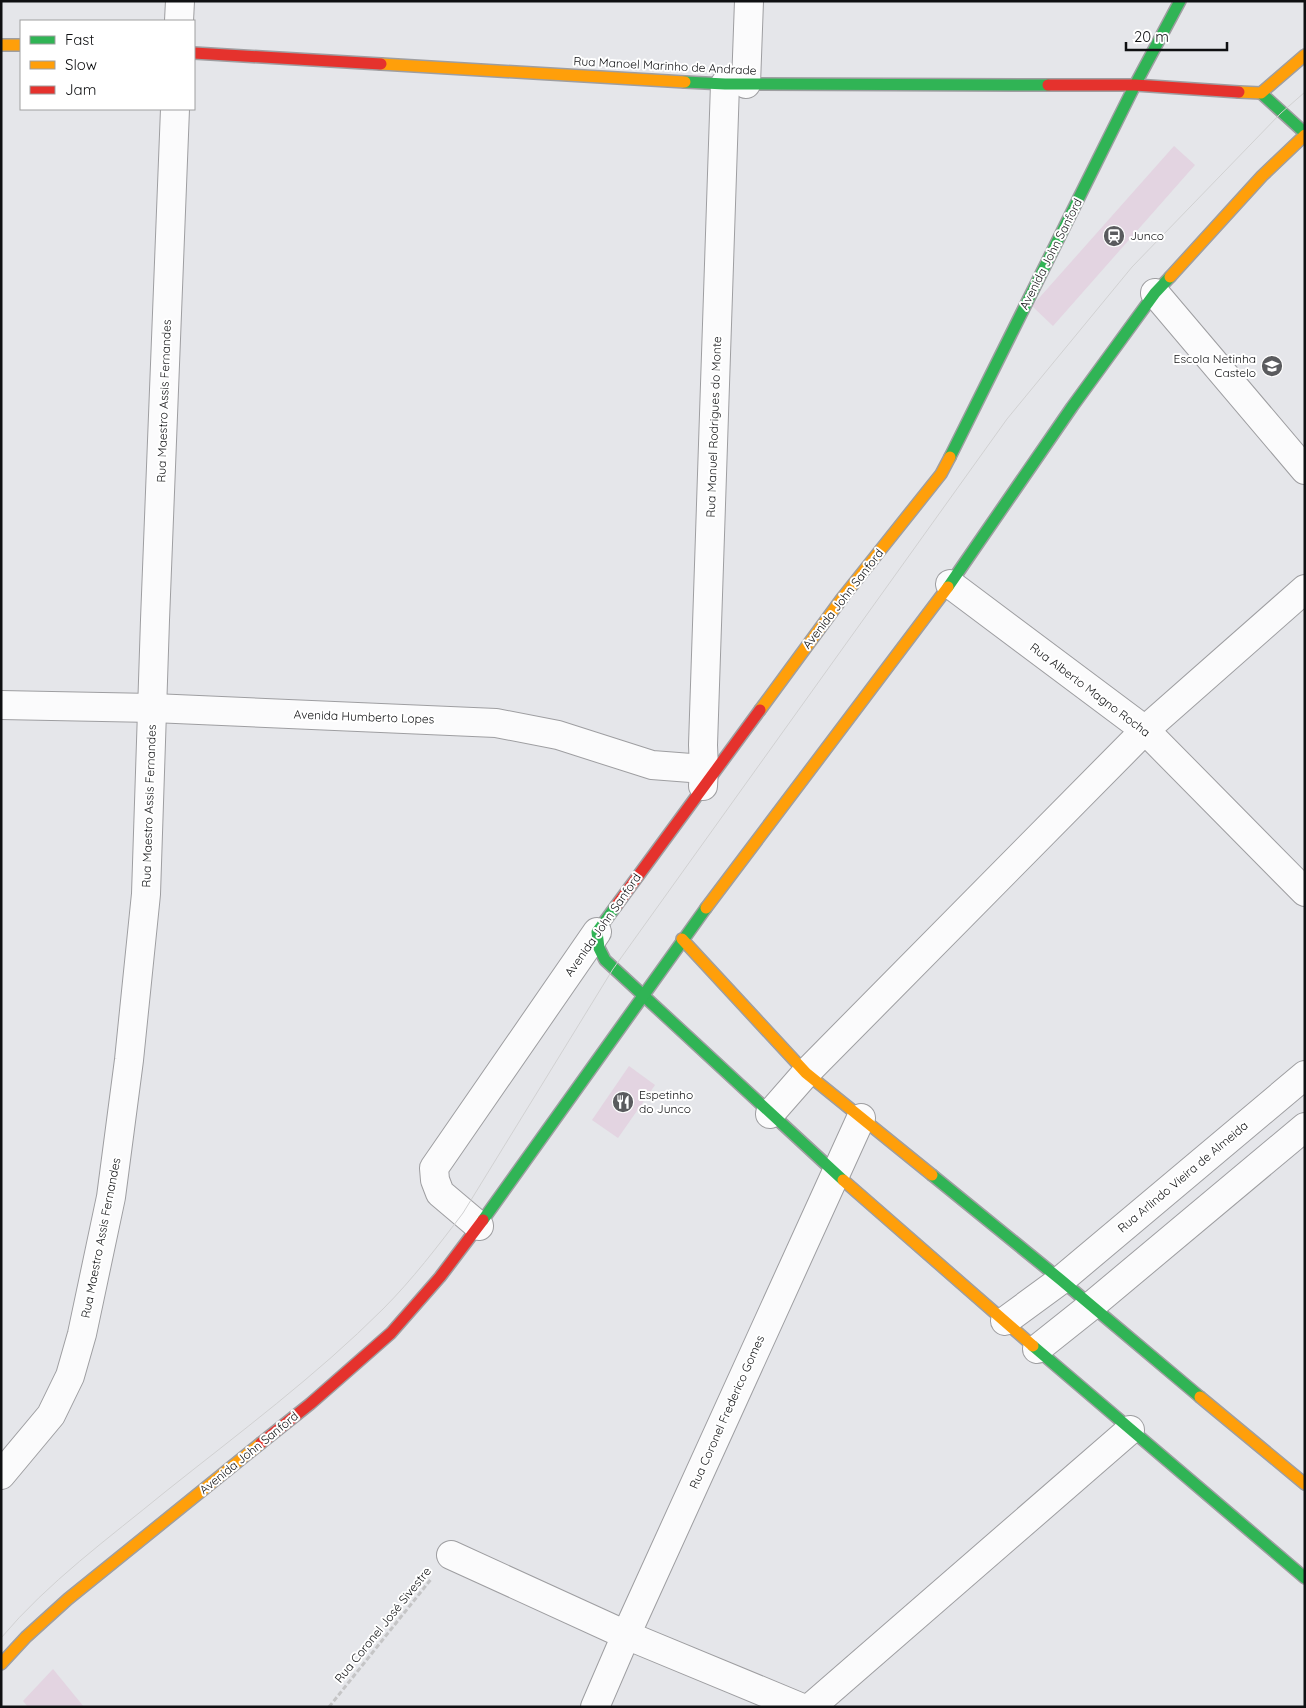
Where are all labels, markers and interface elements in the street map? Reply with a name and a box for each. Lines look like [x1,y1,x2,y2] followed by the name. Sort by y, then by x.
[20,20,195,110] legend
[1126,20,1227,52] scale bar
[1134,27,1169,46] text: 20 m
[65,30,94,49] text: Fast
[573,53,757,78] street label: Rua Manoel Marinho de Andrade
[65,55,97,74] text: Slow
[65,80,96,99] text: Jam
[1016,196,1085,312] street label: Avenida John Sanford
[1102,224,1126,248] station icon: Junco
[1130,228,1164,243] place label: Junco
[153,319,174,483] street label: Rua Maestro Assis Fernandes
[703,336,724,518] street label: Rua Manuel Rodrigues do Monte
[1174,351,1256,380] place label: Escola Netinha Castelo
[1260,354,1284,378] school or university icon: Escola Netinha Castelo
[799,546,886,652] street label: Avenida John Sanford
[1027,639,1153,740] street label: Rua Alberto Magno Rocha
[293,707,435,726] street label: Avenida Humberto Lopes
[138,724,159,888] street label: Rua Maestro Assis Fernandes
[561,870,644,979] street label: Avenida John Sanford
[639,1087,693,1116] place label: Espetinho do Junco
[611,1090,635,1114] restaurant icon: Espetinho do Junco
[1115,1118,1251,1236] street label: Rua Arlindo Vieira de Almeida
[78,1156,124,1319] street label: Rua Maestro Assis Fernandes
[686,1332,767,1491] street label: Rua Coronel Frederico Gomes
[196,1408,301,1497] street label: Avenida John Sanford
[331,1564,434,1686] street label: Rua Coronel José Sivestre

